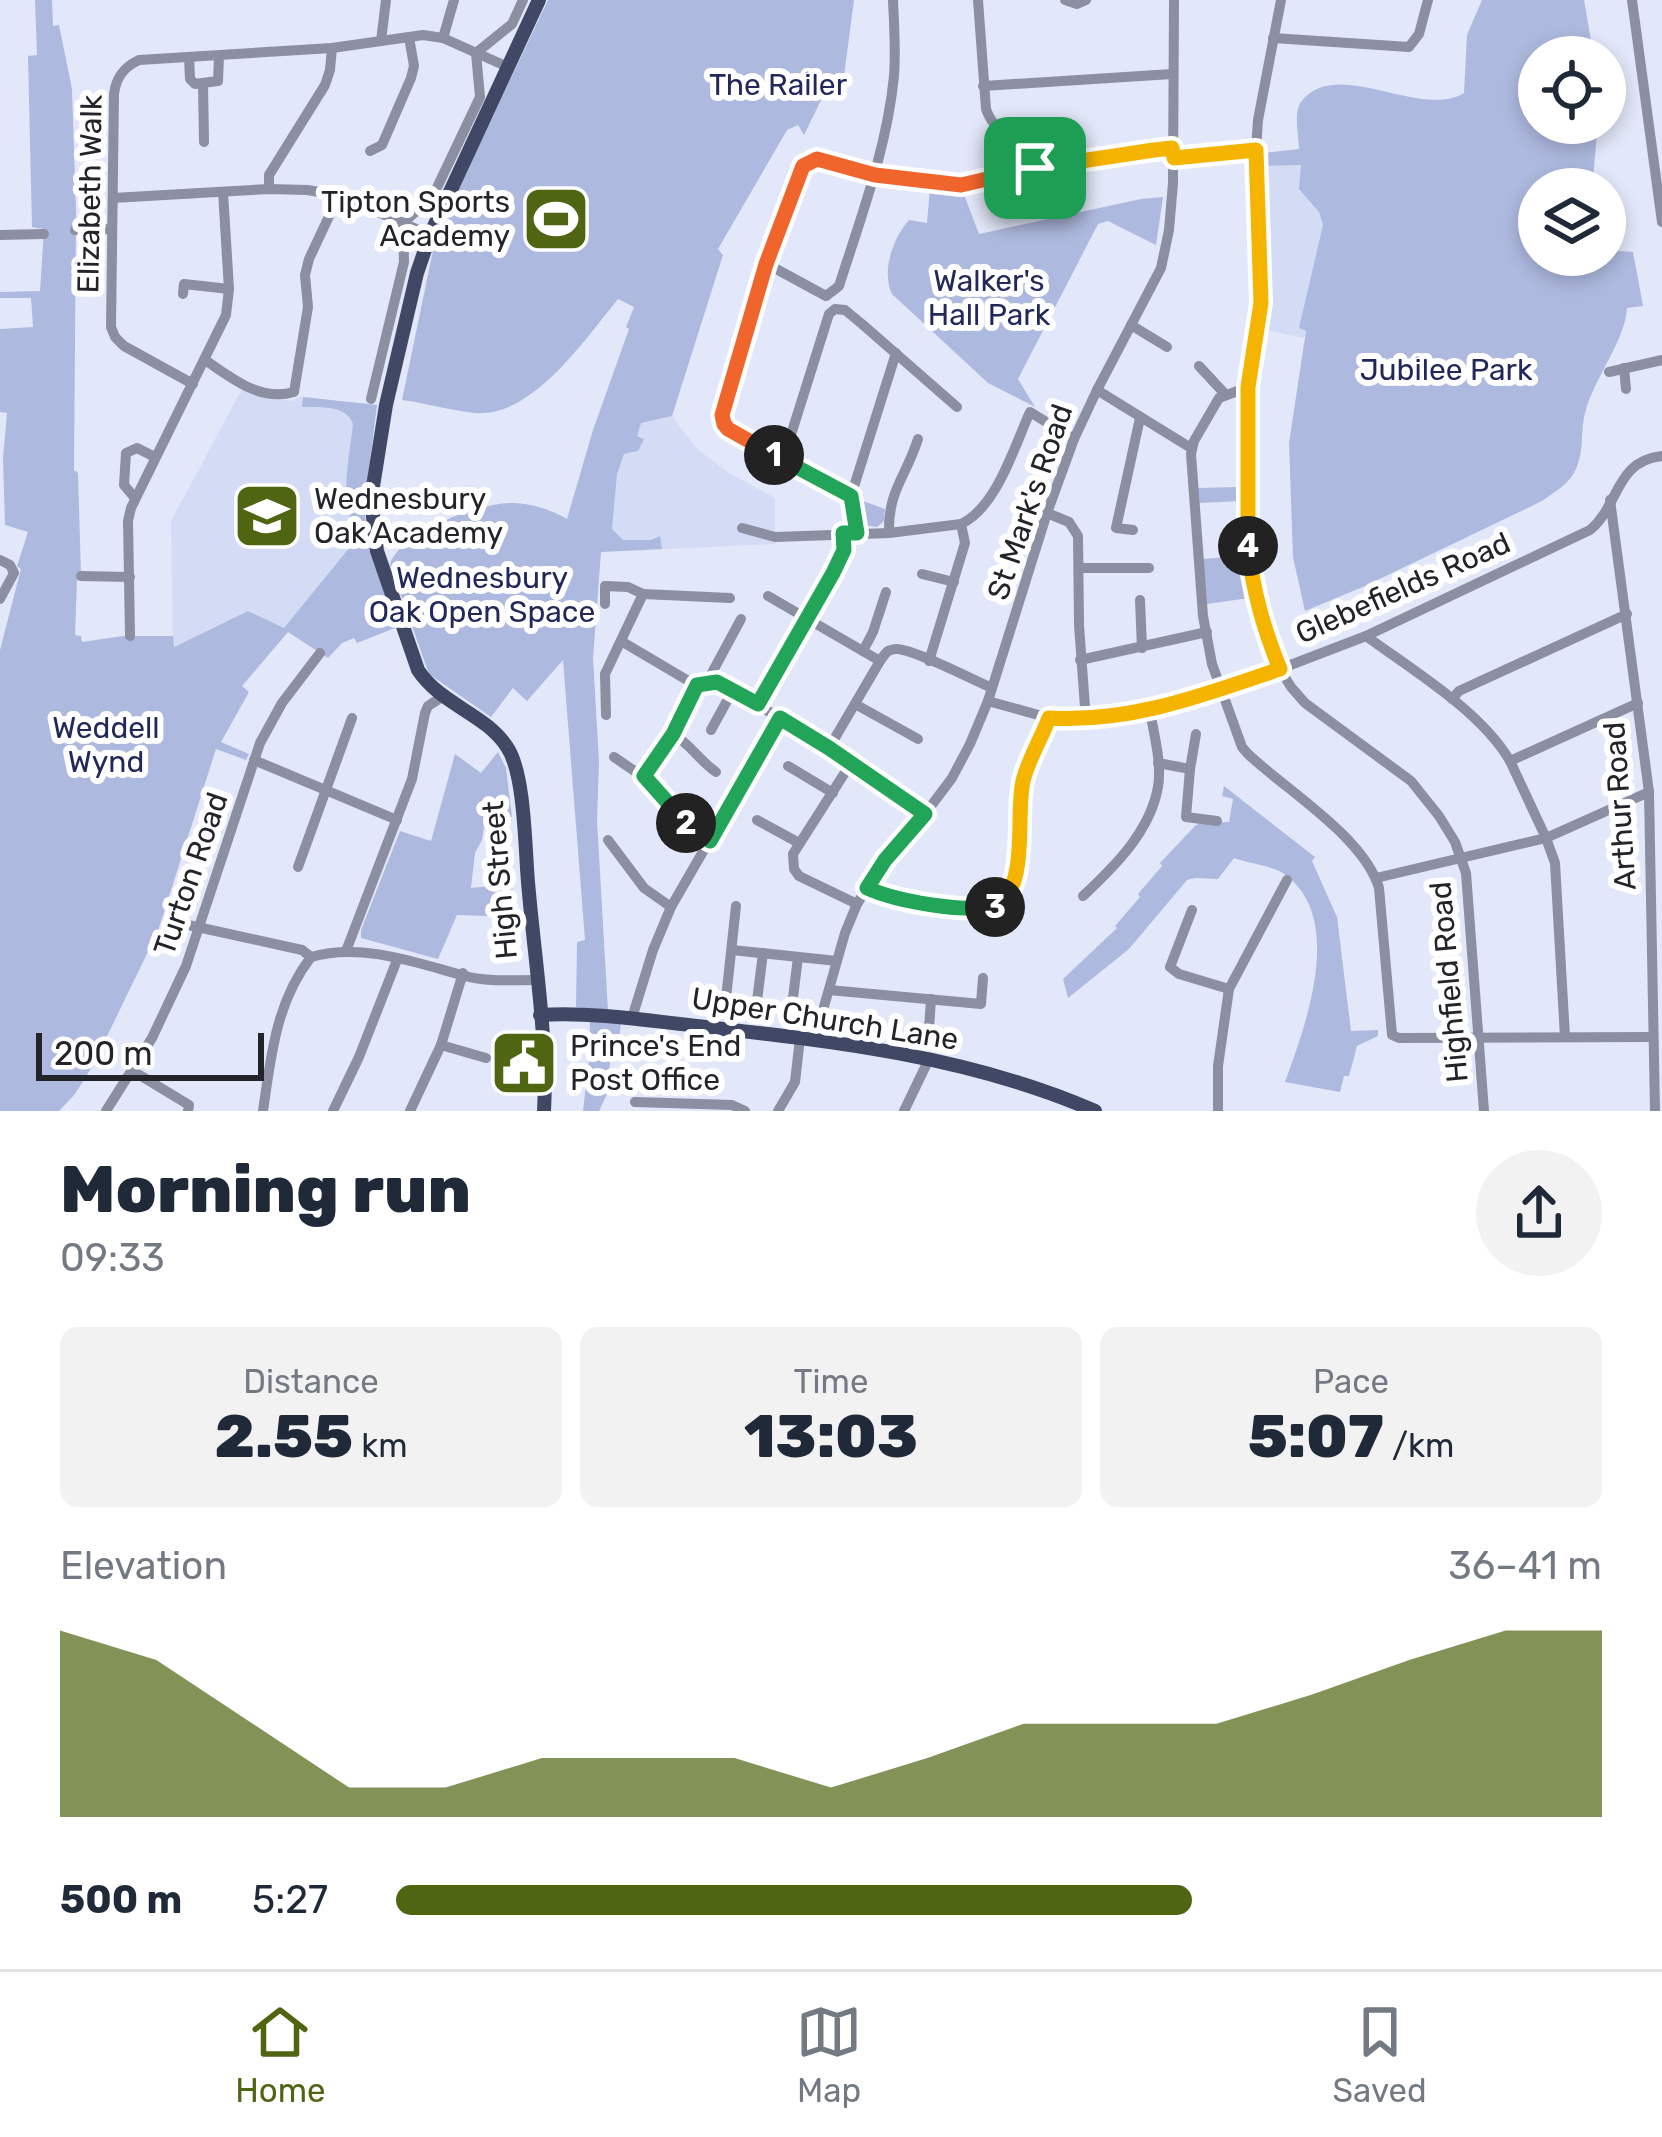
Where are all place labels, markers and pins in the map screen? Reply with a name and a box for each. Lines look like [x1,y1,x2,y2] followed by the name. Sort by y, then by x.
[984,117,1086,219] pin
[321,184,510,254] place label: Tipton Sports Academy
[521,184,591,254] sports icon: Tipton Sports Academy
[744,425,804,485] pin: 1
[232,481,302,551] school or university icon: Wednesbury Oak Academy
[314,481,503,551] place label: Wednesbury Oak Academy
[1218,516,1278,576] pin: 4
[656,793,716,853] pin: 2
[965,877,1025,937] pin: 3
[489,1028,559,1098] public building icon: Prince's End Post Office
[570,1028,741,1098] place label: Prince's End Post Office

